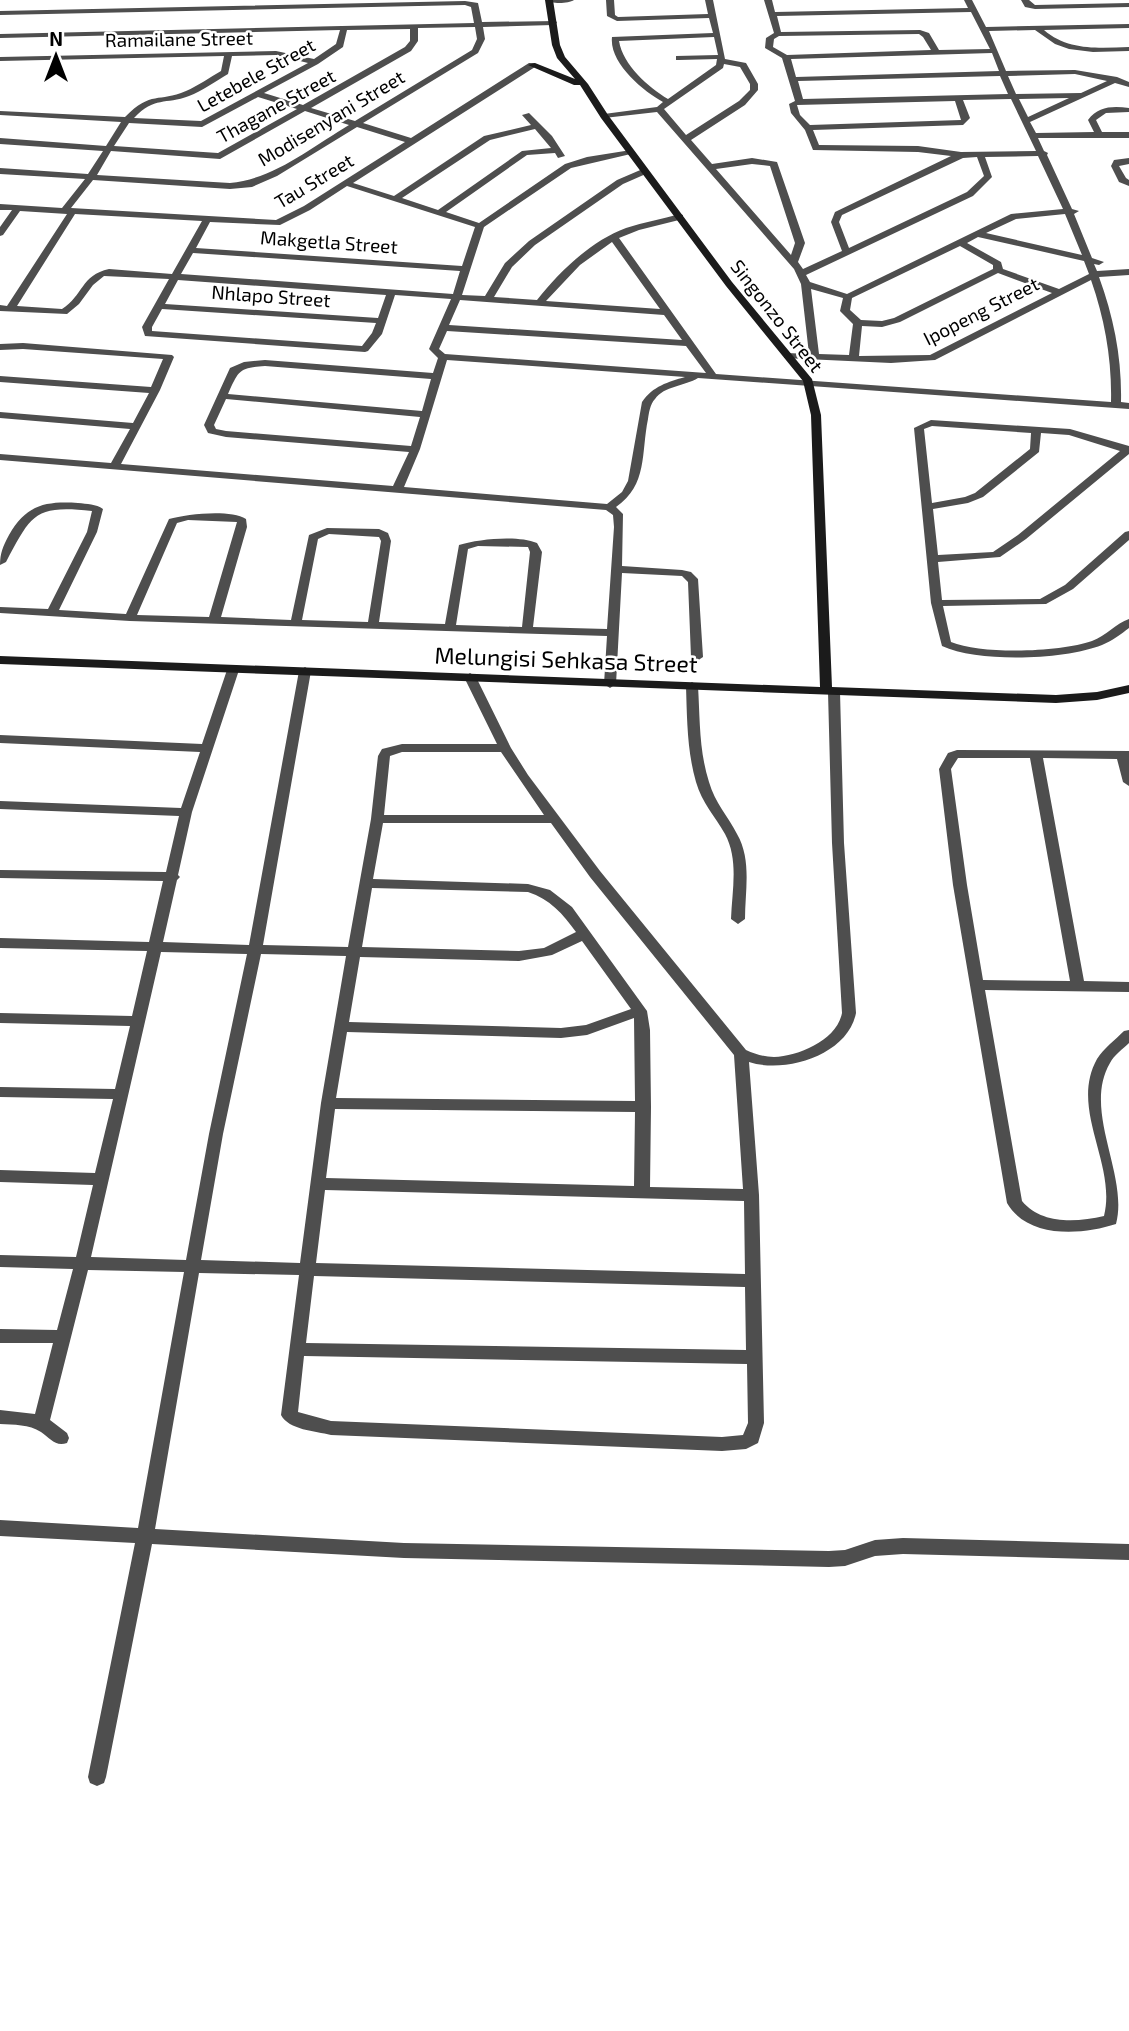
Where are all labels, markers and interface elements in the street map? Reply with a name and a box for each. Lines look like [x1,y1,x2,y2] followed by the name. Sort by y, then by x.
[21,21,91,91] north arrow
[105,26,253,51] street label: Ramailane Street
[49,27,63,50] text: N
[193,33,319,116] street label: Letebele Street
[213,64,339,148] street label: Thagane Street
[253,65,408,170] street label: Modisenyani Street
[270,148,357,213] street label: Tau Street
[259,225,399,258] street label: Makgetla Street
[726,255,828,376] street label: Singonzo Street
[919,272,1042,350] street label: Ipopeng Street
[211,280,331,311] street label: Nhlapo Street
[434,640,698,678] street label: Melungisi Sehkasa Street

